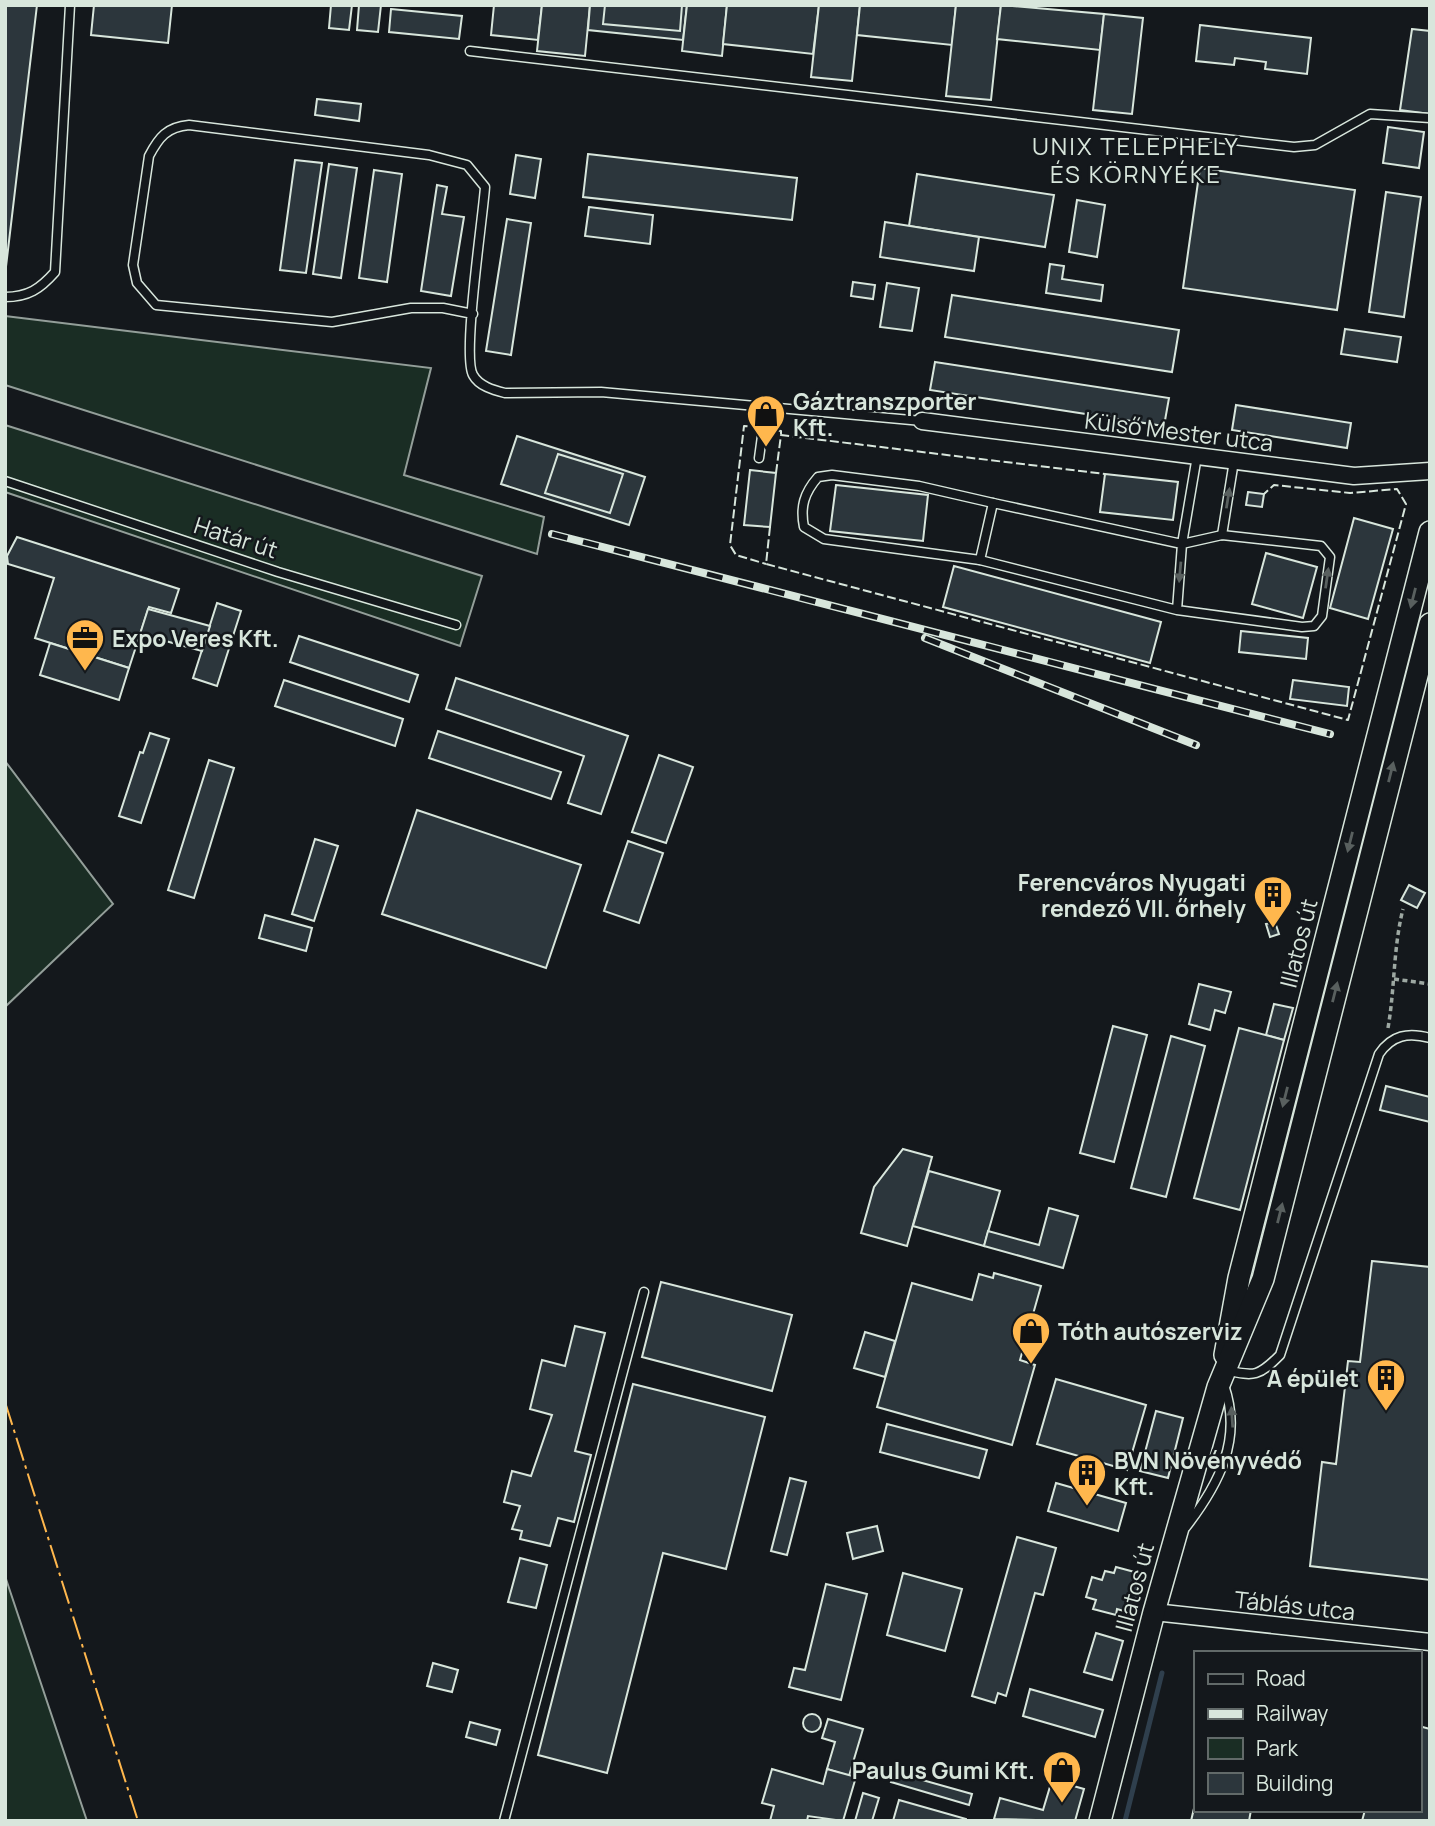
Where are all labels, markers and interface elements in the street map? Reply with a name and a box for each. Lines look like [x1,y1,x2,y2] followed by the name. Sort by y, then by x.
[1032,129,1240,190] district label: UNIX TELEPHELY ÉS KÖRNYÉKE
[793,385,976,443] place label: Gáztranszporter Kft.
[745,393,787,448] shop icon: Gáztranszporter Kft.
[1083,404,1275,458] street label: Külső Mester utca
[1223,487,1234,509] one-way arrow
[190,508,282,566] street label: Határ út
[1174,561,1185,583] one-way arrow
[1322,567,1333,589] one-way arrow
[1407,587,1418,609] one-way arrow
[64,617,106,672] office icon: Expo Veres Kft.
[112,622,279,654] place label: Expo Veres Kft.
[1386,760,1397,782] one-way arrow
[1345,832,1355,853] one-way arrow
[1018,866,1246,924] place label: Ferencváros Nyugati rendező VII. őrhely
[1252,874,1294,929] building icon: Ferencváros Nyugati rendező VII. őrhely
[1272,895,1324,991] street label: Illatos út
[1330,981,1341,1003] one-way arrow
[1279,1086,1290,1108] one-way arrow
[1275,1202,1286,1224] one-way arrow
[1010,1310,1052,1365] shop icon: Tóth autószerviz
[1058,1315,1242,1347] place label: Tóth autószerviz
[1365,1357,1407,1412] building icon: A épület
[1267,1362,1359,1394] place label: A épület
[1226,1406,1237,1428] one-way arrow
[1114,1444,1302,1502] place label: BVN Növényvédő Kft.
[1066,1452,1108,1507] building icon: BVN Növényvédő Kft.
[1107,1539,1161,1635] street label: Illatos út
[1233,1583,1357,1627] street label: Táblás utca
[1194,1651,1421,1812] legend
[1256,1664,1306,1692] text: Road
[1256,1699,1328,1727] text: Railway
[1256,1734,1298,1762] text: Park
[1041,1749,1083,1804] shop icon: Paulus Gumi Kft.
[852,1754,1035,1786] place label: Paulus Gumi Kft.
[1256,1769,1333,1797] text: Building

